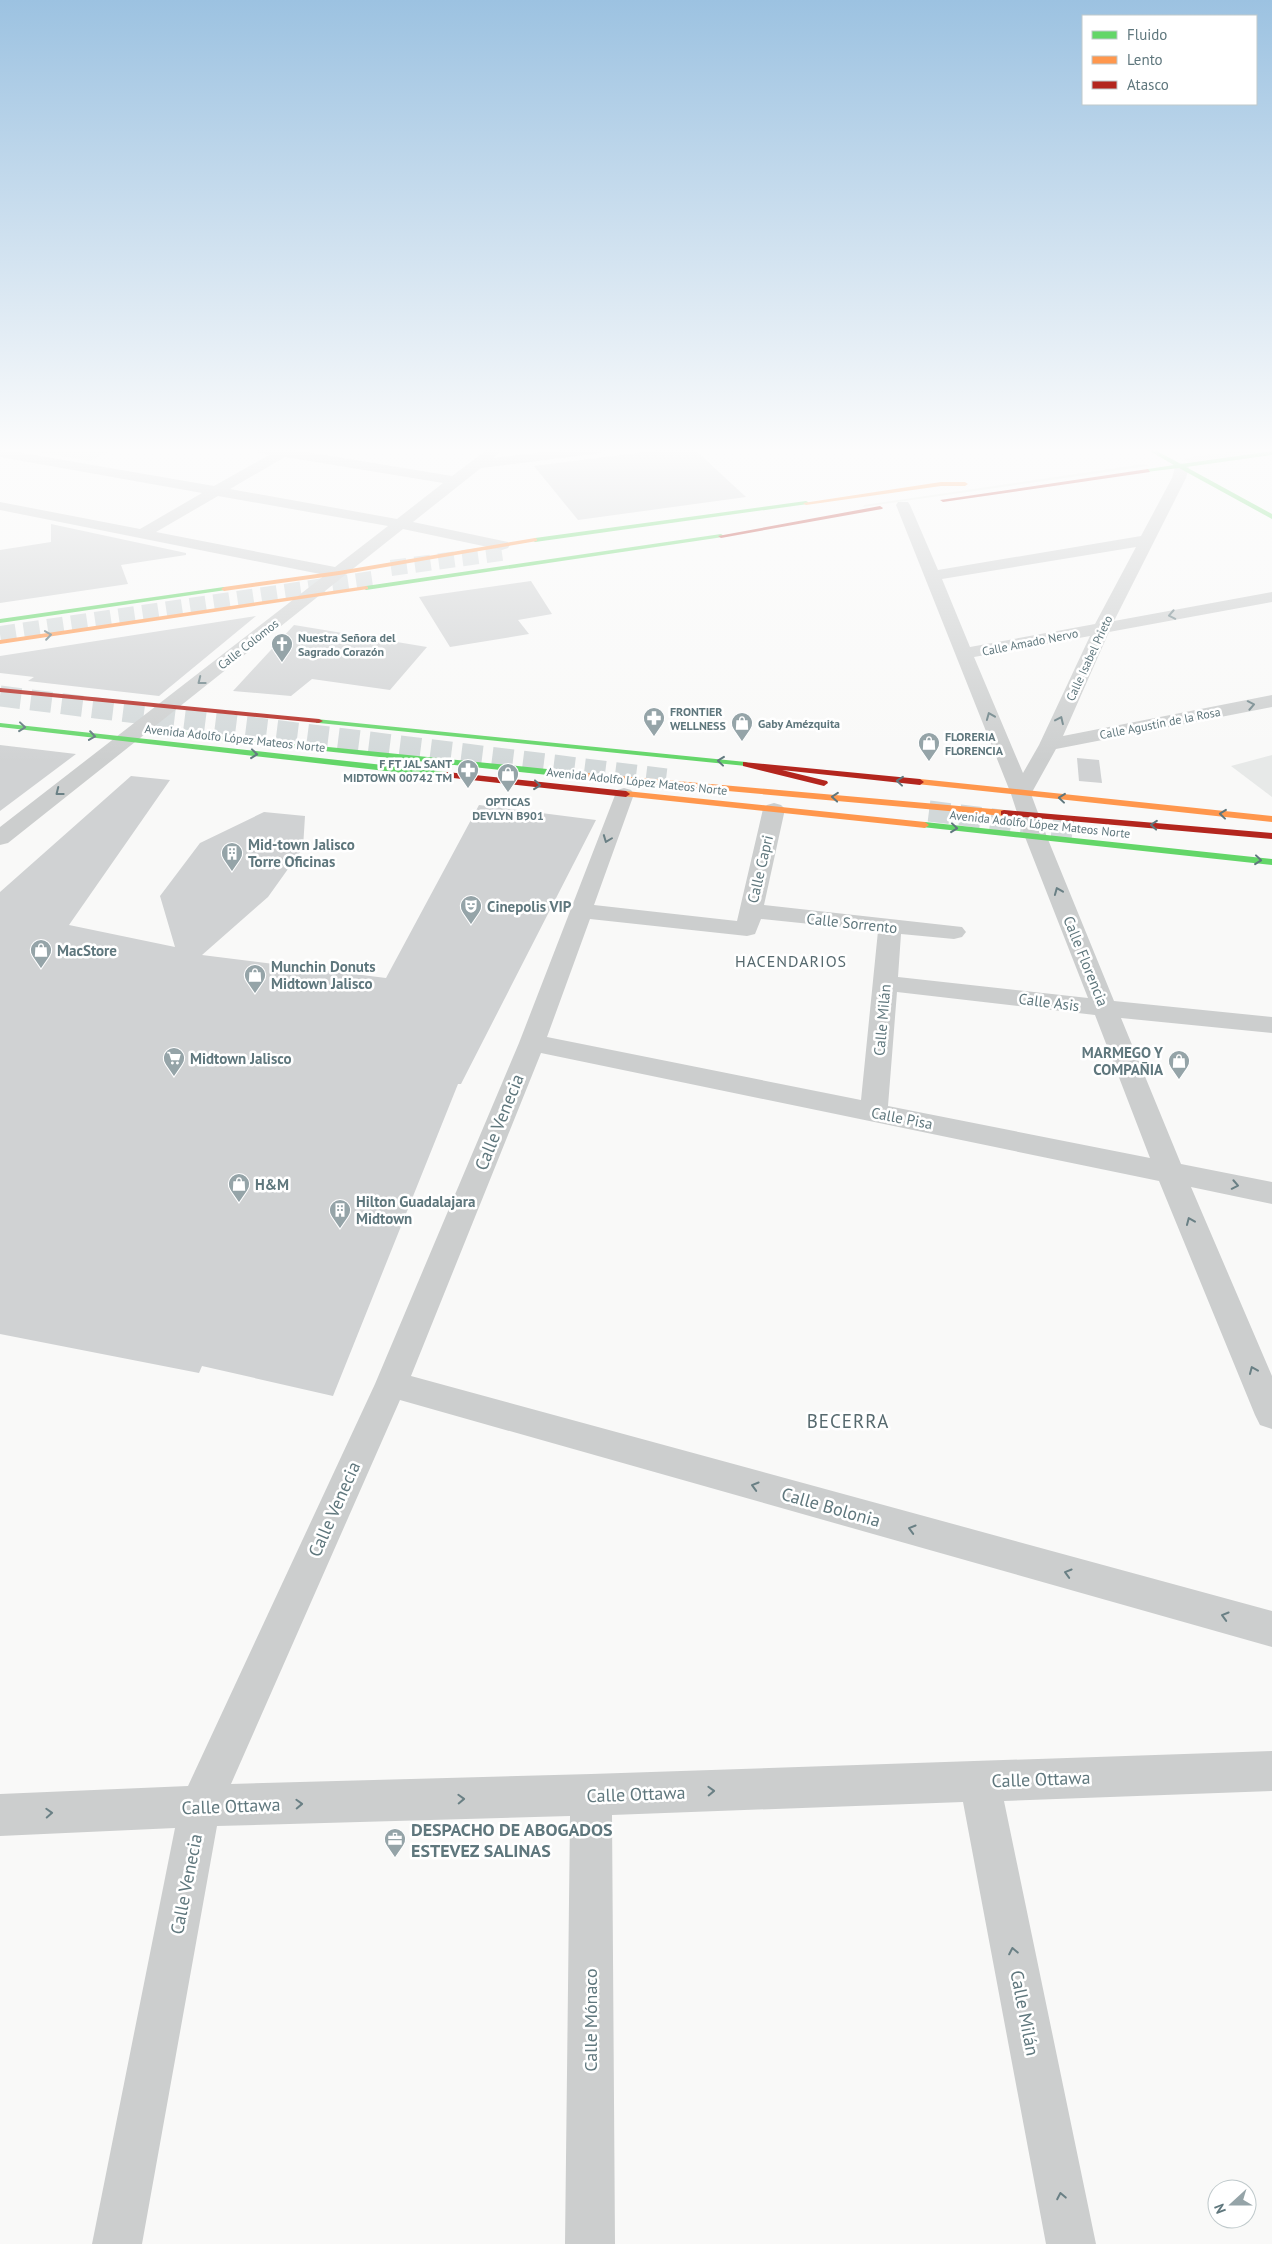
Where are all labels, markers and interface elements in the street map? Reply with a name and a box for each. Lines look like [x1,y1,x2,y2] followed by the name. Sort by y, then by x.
[1082,15,1257,105] legend
[1127,25,1167,44] text: Fluido
[1127,50,1163,69] text: Lento
[1127,75,1169,94] text: Atasco
[1168,610,1177,620] one-way arrow
[1063,613,1115,703] street label: Calle Isabel Prieto
[215,616,281,672] street label: Calle Colomos
[981,625,1079,659] street label: Calle Amado Nervo
[45,630,53,641] one-way arrow
[298,630,396,659] place label: Nuestra Señora del Sagrado Corazón
[270,632,294,663] church icon: Nuestra Señora del Sagrado Corazón
[198,675,207,683] one-way arrow
[1246,701,1255,711] one-way arrow
[670,704,726,733] place label: FRONTIER WELLNESS
[1098,704,1222,742] street label: Calle Agustín de la Rosa
[642,706,666,737] pharmacy icon: FRONTIER WELLNESS
[730,711,754,742] shop icon: Gaby Amézquita
[985,712,996,721] one-way arrow
[758,716,840,731] place label: Gaby Amézquita
[1054,716,1065,725] one-way arrow
[144,721,326,755] street label: Avenida Adolfo López Mateos Norte
[18,722,26,733] one-way arrow
[945,729,1004,758] place label: FLORERIA FLORENCIA
[89,730,97,741] one-way arrow
[917,731,941,762] shop icon: FLORERIA FLORENCIA
[250,748,258,759] one-way arrow
[343,756,452,785] place label: F FT JAL SANT MIDTOWN 00742 TM
[717,756,725,767] one-way arrow
[456,758,480,789] pharmacy icon: F FT JAL SANT MIDTOWN 00742 TM
[496,762,520,793] shop icon: OPTICAS DEVLYN B901
[546,764,728,798] street label: Avenida Adolfo López Mateos Norte
[896,776,904,787] one-way arrow
[534,779,542,790] one-way arrow
[56,786,65,794] one-way arrow
[831,792,839,803] one-way arrow
[1058,793,1066,804] one-way arrow
[472,794,544,823] place label: OPTICAS DEVLYN B901
[949,807,1131,841] street label: Avenida Adolfo López Mateos Norte
[1219,809,1227,820] one-way arrow
[1149,820,1157,831] one-way arrow
[951,822,959,833] one-way arrow
[743,833,777,905] street label: Calle Capri
[603,834,613,843] one-way arrow
[248,835,355,871] place label: Mid-town Jalisco Torre Oficinas
[220,841,244,872] building icon: Mid-town Jalisco Torre Oficinas
[1255,854,1263,865] one-way arrow
[1053,887,1064,896] one-way arrow
[459,894,483,925] theatre icon: Cinepolis VIP
[487,897,572,916] place label: Cinepolis VIP
[806,909,898,937] street label: Calle Sorrento
[1059,913,1113,1009] street label: Calle Florencia
[29,938,53,969] shop icon: MacStore
[57,941,117,960] place label: MacStore
[735,951,847,971] district label: HACENDARIOS
[271,957,376,993] place label: Munchin Donuts Midtown Jalisco
[243,963,267,994] shop icon: Munchin Donuts Midtown Jalisco
[869,983,895,1057] street label: Calle Milán
[1018,989,1080,1015] street label: Calle Asis
[1082,1043,1164,1079] place label: MARMEGO Y COMPAÑIA
[162,1046,186,1077] supermarket icon: Midtown Jalisco
[190,1049,292,1068] place label: Midtown Jalisco
[1167,1049,1191,1080] shop icon: MARMEGO Y COMPAÑIA
[469,1070,529,1174] street label: Calle Venecia
[870,1103,934,1133] street label: Calle Pisa
[227,1172,251,1203] shop icon: H&M
[255,1175,289,1194] place label: H&M
[1230,1179,1239,1190] one-way arrow
[356,1192,475,1228] place label: Hilton Guadalajara Midtown
[328,1198,352,1229] building icon: Hilton Guadalajara Midtown
[1186,1217,1197,1226] one-way arrow
[1249,1366,1260,1375] one-way arrow
[807,1409,889,1433] district label: BECERRA
[303,1458,365,1560] street label: Calle Venecia
[752,1481,760,1491] one-way arrow
[779,1482,883,1532] street label: Calle Bolonia
[908,1525,916,1535] one-way arrow
[1065,1568,1073,1578] one-way arrow
[1221,1611,1229,1622] one-way arrow
[991,1766,1091,1792] street label: Calle Ottawa
[586,1781,686,1807] street label: Calle Ottawa
[708,1786,715,1796] one-way arrow
[181,1793,281,1819] street label: Calle Ottawa
[458,1794,465,1804] one-way arrow
[295,1798,303,1809] one-way arrow
[45,1808,53,1818] one-way arrow
[411,1818,613,1862] place label: DESPACHO DE ABOGADOS ESTEVEZ SALINAS
[383,1827,407,1858] office icon: DESPACHO DE ABOGADOS ESTEVEZ SALINAS
[165,1832,207,1936] street label: Calle Venecia
[1009,1946,1019,1955] one-way arrow
[579,1968,602,2072] street label: Calle Mónaco
[1005,1968,1045,2058] street label: Calle Milán
[1207,2179,1257,2229] north arrow
[1057,2192,1067,2201] one-way arrow
[1210,2201,1230,2216] text: N

